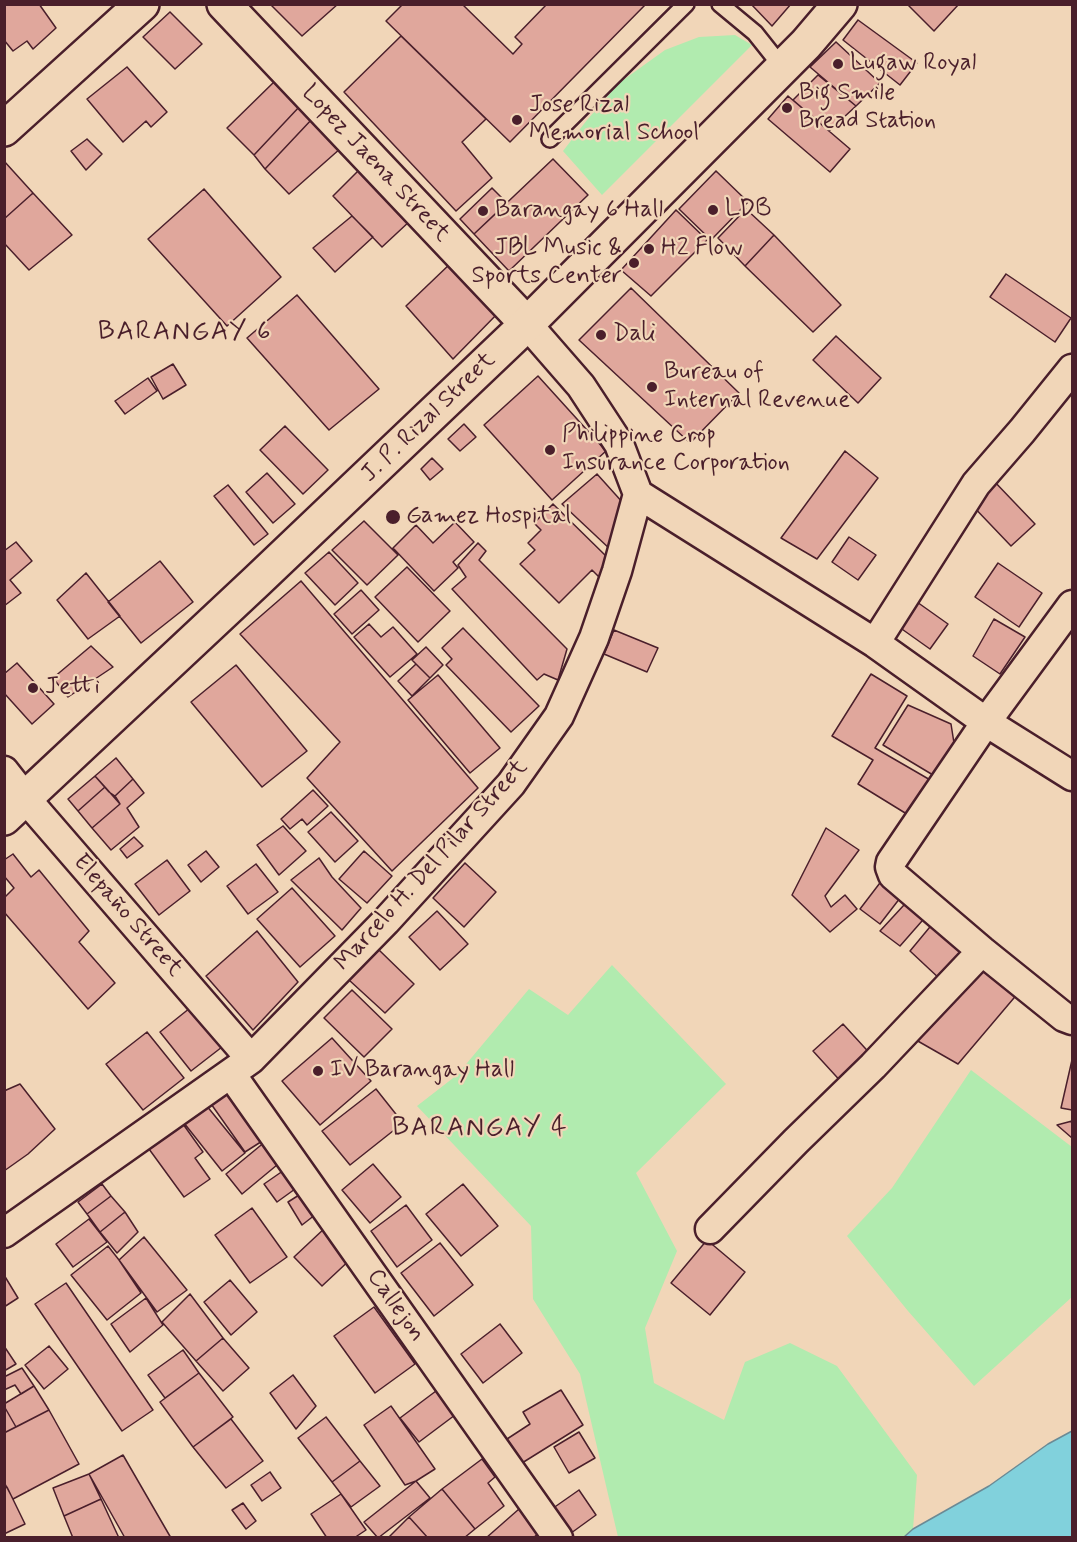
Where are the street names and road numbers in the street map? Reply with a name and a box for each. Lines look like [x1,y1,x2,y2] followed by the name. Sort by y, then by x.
[295,79,455,249] street label: Lopez Jaena Street
[356,347,502,489] street label: J. P. Rizal Street
[329,754,535,978] street label: Marcelo H. Del Pilar Street
[66,849,188,983] street label: Elepaño Street
[360,1264,430,1348] street label: Callejon

